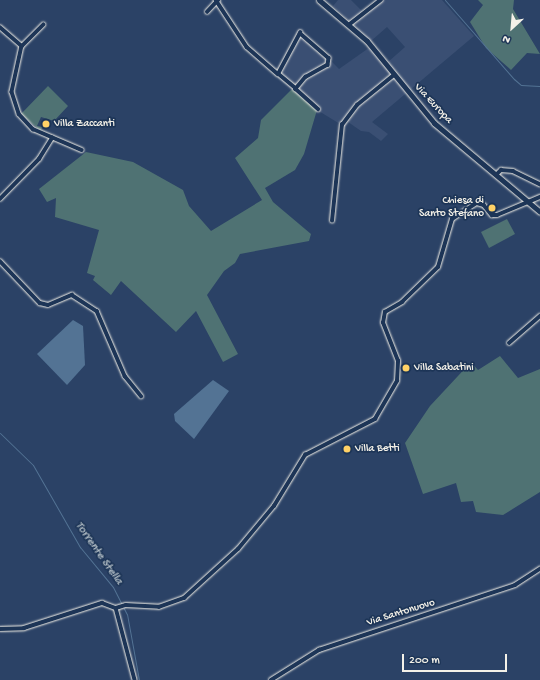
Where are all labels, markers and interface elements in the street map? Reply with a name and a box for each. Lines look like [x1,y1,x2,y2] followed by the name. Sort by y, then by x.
[492,8,532,48] north arrow
[501,32,513,46] text: N
[411,81,455,127] street label: Via Europa
[54,117,115,131] place label: Villa Zaccanti
[41,119,51,129] marker: Villa Zaccanti
[419,195,484,221] place label: Chiesa di Santo Stefano
[487,203,497,213] marker: Chiesa di Santo Stefano
[414,361,474,375] place label: Villa Sabatini
[401,363,411,373] marker: Villa Sabatini
[355,442,400,456] place label: Villa Betti
[342,444,352,454] marker: Villa Betti
[71,520,125,588] water label: Torrente Stella
[365,596,437,630] street label: Via Santonuovo
[404,646,509,672] scale bar
[409,654,440,668] text: 200 m

